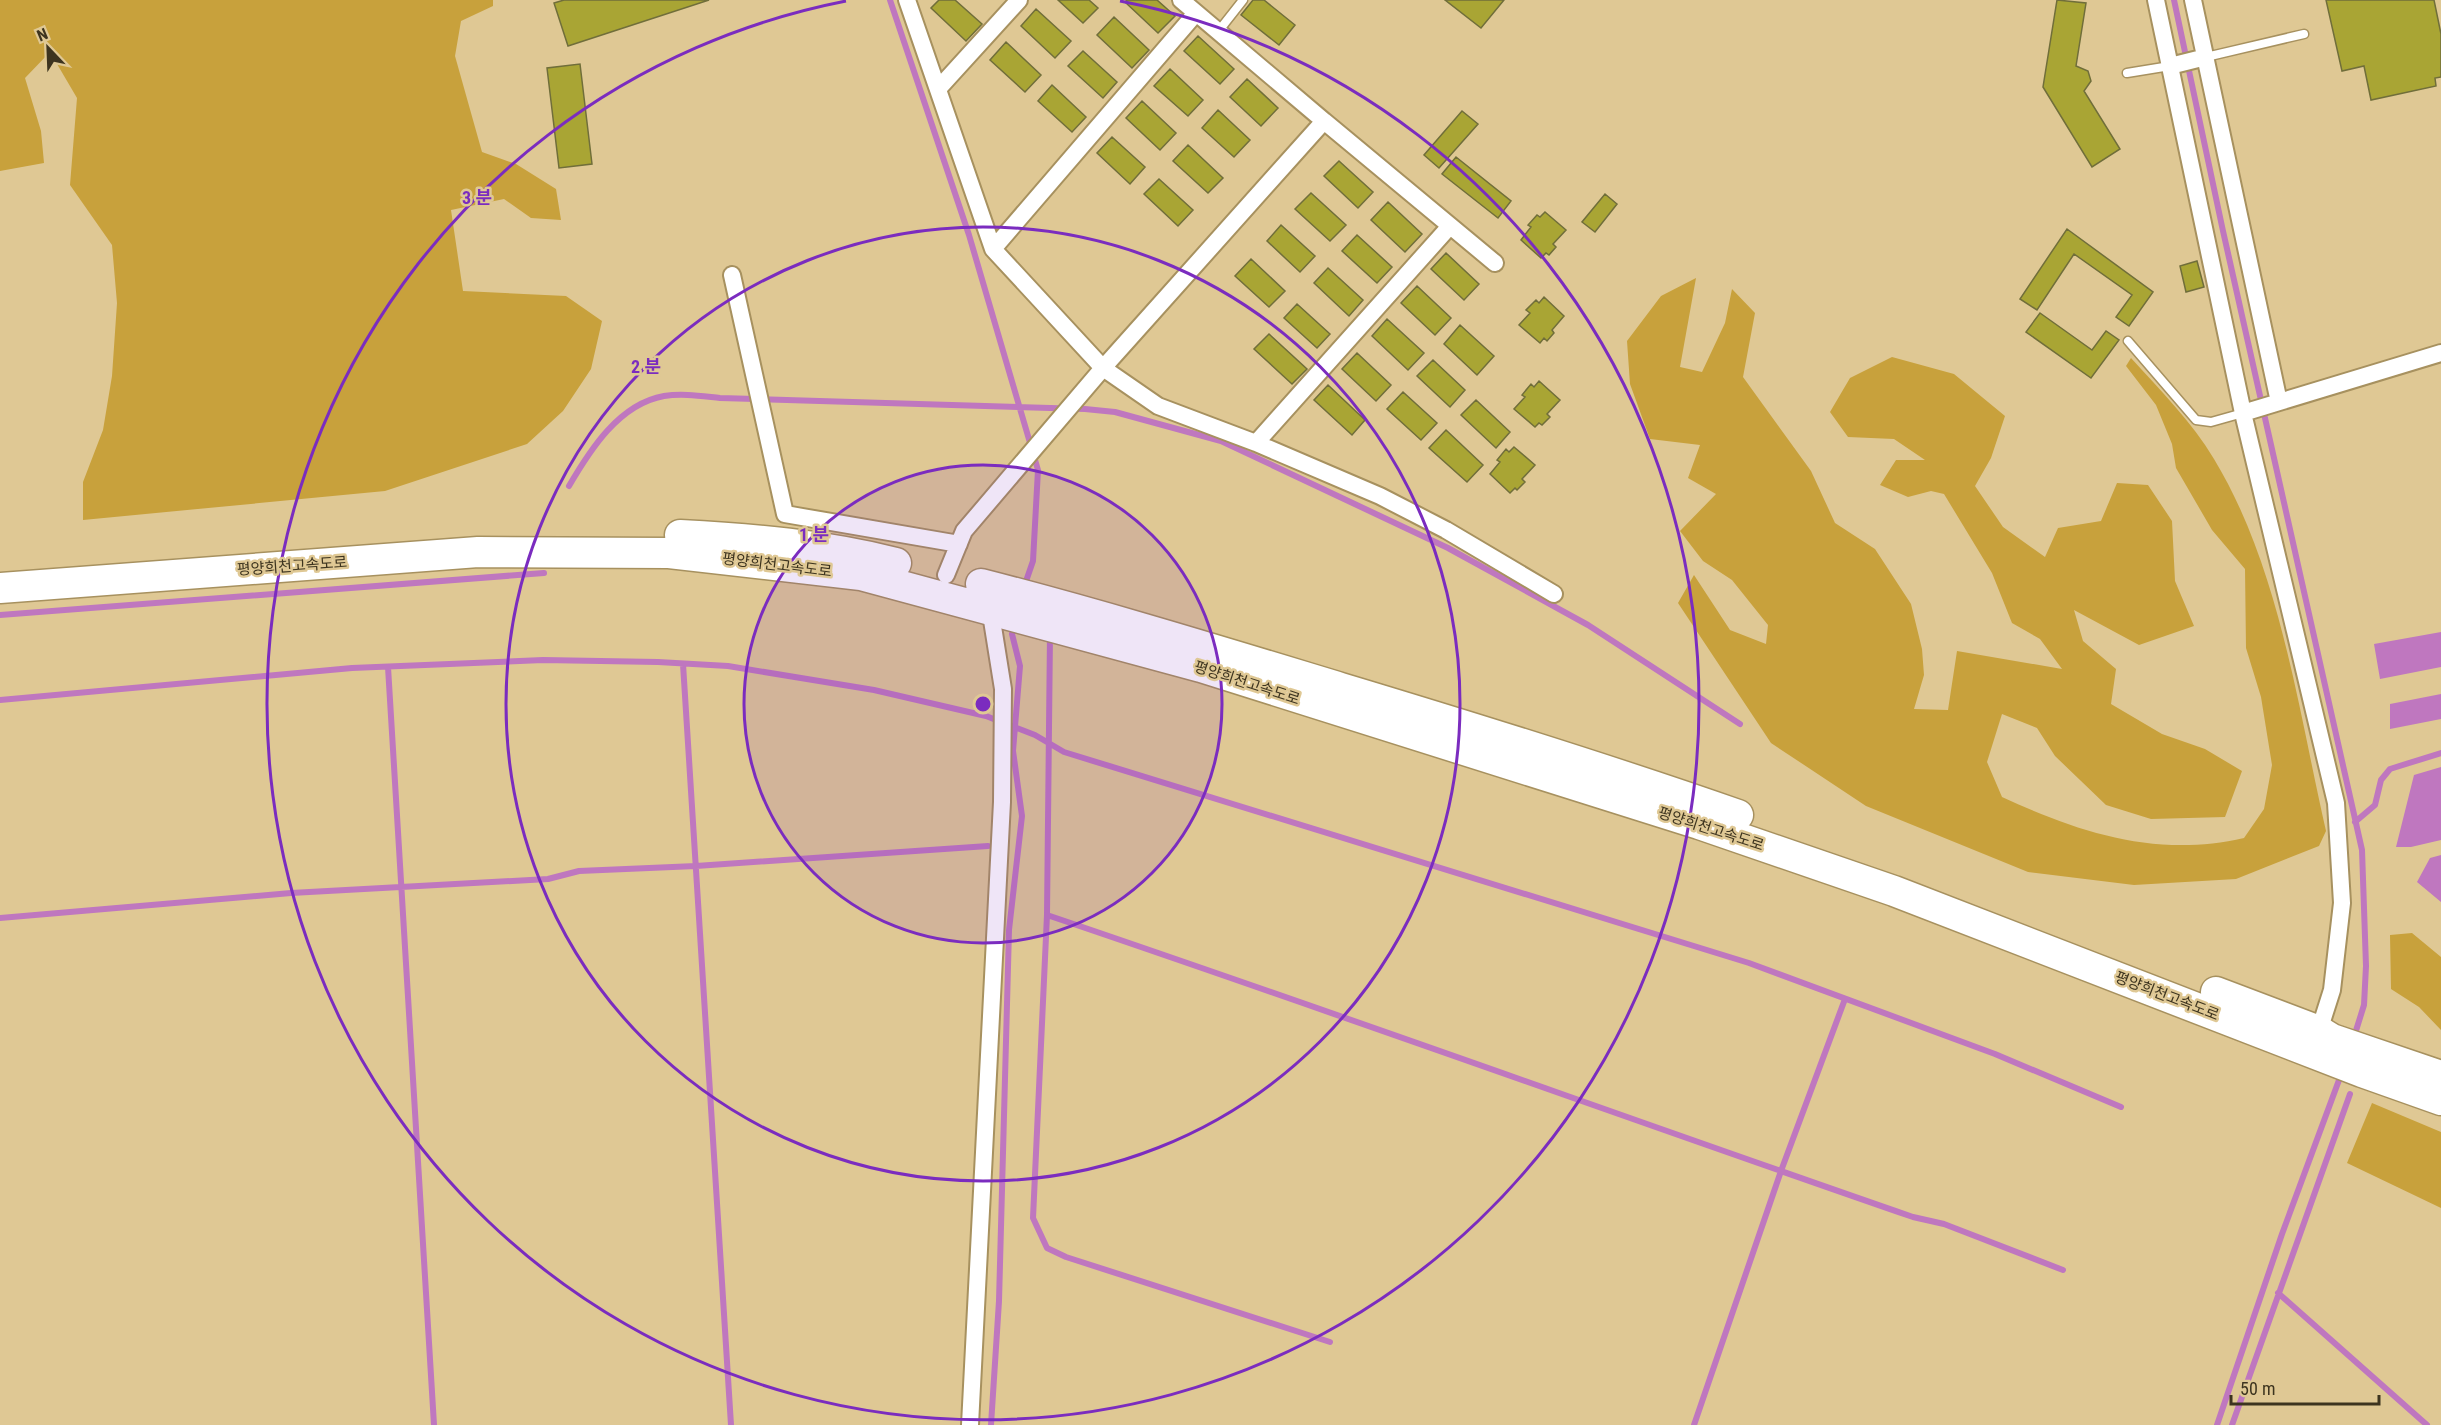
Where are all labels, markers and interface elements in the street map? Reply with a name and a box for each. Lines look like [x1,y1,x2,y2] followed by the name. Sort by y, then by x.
[18,18,78,78] north arrow
[34,24,51,45] text: N
[462,187,492,208] text: 3 분
[631,356,661,377] text: 2 분
[799,524,829,545] text: 1 분
[721,549,833,581] street label: 평양희천고속도로
[236,553,348,579] street label: 평양희천고속도로
[1192,657,1302,709] street label: 평양희천고속도로
[973,694,993,714] centre of rings
[1656,803,1766,855] street label: 평양희천고속도로
[2112,968,2222,1024] street label: 평양희천고속도로
[2231,1368,2380,1406] scale bar
[2240,1378,2275,1399] text: 50 m

